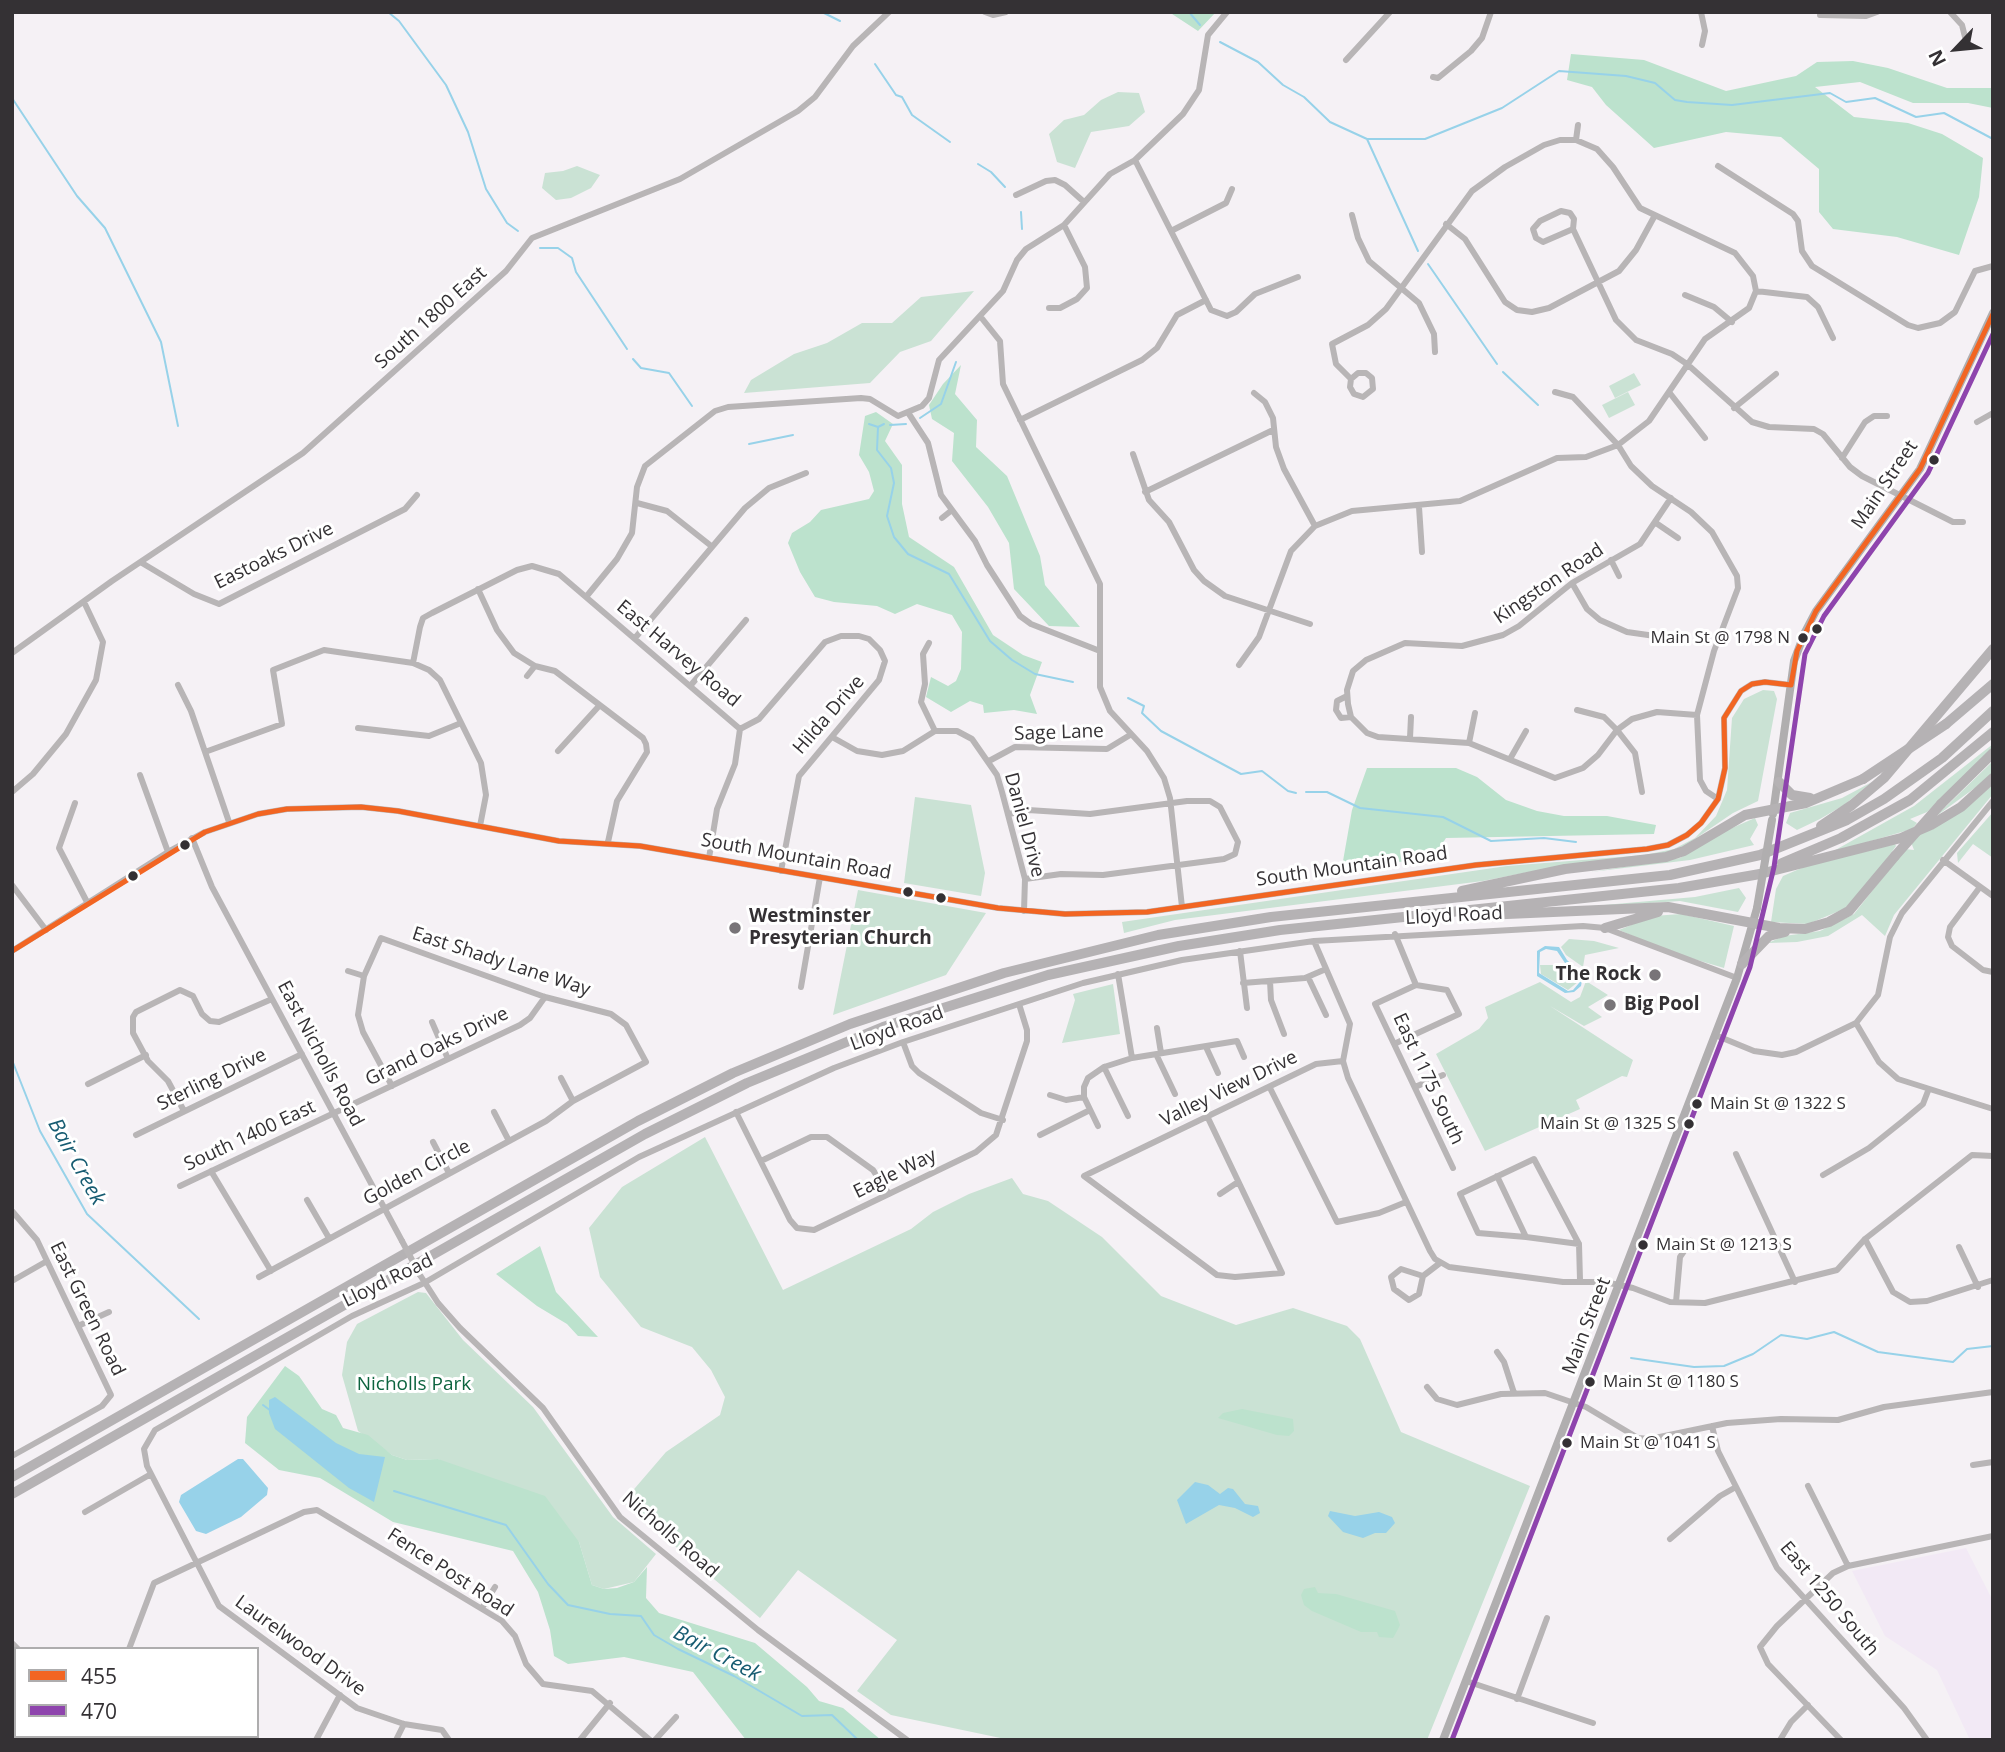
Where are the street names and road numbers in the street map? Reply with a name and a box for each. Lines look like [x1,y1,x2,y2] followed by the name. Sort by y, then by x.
[371,262,491,374] street label: South 1800 East
[1847,436,1923,534] street label: Main Street
[211,517,337,595] street label: Eastoaks Drive
[1490,539,1608,629] street label: Kingston Road
[612,596,744,712] street label: East Harvey Road
[789,671,869,759] street label: Hilda Drive
[1014,720,1104,746] street label: Sage Lane
[999,770,1049,880] street label: Daniel Drive
[699,829,893,885] street label: South Mountain Road
[1255,842,1449,892] street label: South Mountain Road
[1405,902,1503,930] street label: Lloyd Road
[409,922,593,1002] street label: East Shady Lane Way
[272,977,368,1131] street label: East Nicholls Road
[847,1002,947,1056] street label: Lloyd Road
[362,1003,512,1091] street label: Grand Oaks Drive
[1388,1010,1468,1148] street label: East 1175 South
[154,1044,270,1116] street label: Sterling Drive
[1157,1046,1301,1132] street label: Valley View Drive
[181,1096,319,1176] street label: South 1400 East
[360,1135,474,1211] street label: Golden Circle
[850,1144,940,1204] street label: Eagle Way
[45,1238,129,1380] street label: East Green Road
[339,1249,437,1313] street label: Lloyd Road
[1558,1274,1616,1378] street label: Main Street
[617,1487,723,1583] street label: Nicholls Road
[383,1524,517,1622] street label: Fence Post Road
[1775,1537,1883,1661] street label: East 1250 South
[230,1591,370,1701] street label: Laurelwood Drive

